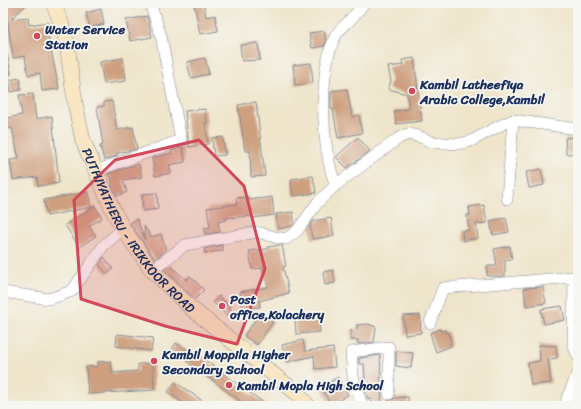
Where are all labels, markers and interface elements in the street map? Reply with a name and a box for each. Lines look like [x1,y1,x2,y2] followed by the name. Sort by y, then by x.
[44,18,126,56] place label: Water Service Station
[32,31,42,41] marker: Water Service Station
[419,73,546,111] place label: Kambil Latheefiya Arabic College,Kambil
[407,86,417,96] marker: Kambil Latheefiya Arabic College,Kambil
[75,144,201,319] street label: PUTHIYATHERU - IRIKKOOR ROAD
[230,288,324,326] place label: Post office,Kolachery
[217,301,227,311] marker: Post office,Kolachery
[161,343,292,381] place label: Kambil Moppila Higher Secondary School
[149,356,159,366] marker: Kambil Moppila Higher Secondary School
[236,374,385,397] place label: Kambil Mopla High School
[224,380,234,390] marker: Kambil Mopla High School

